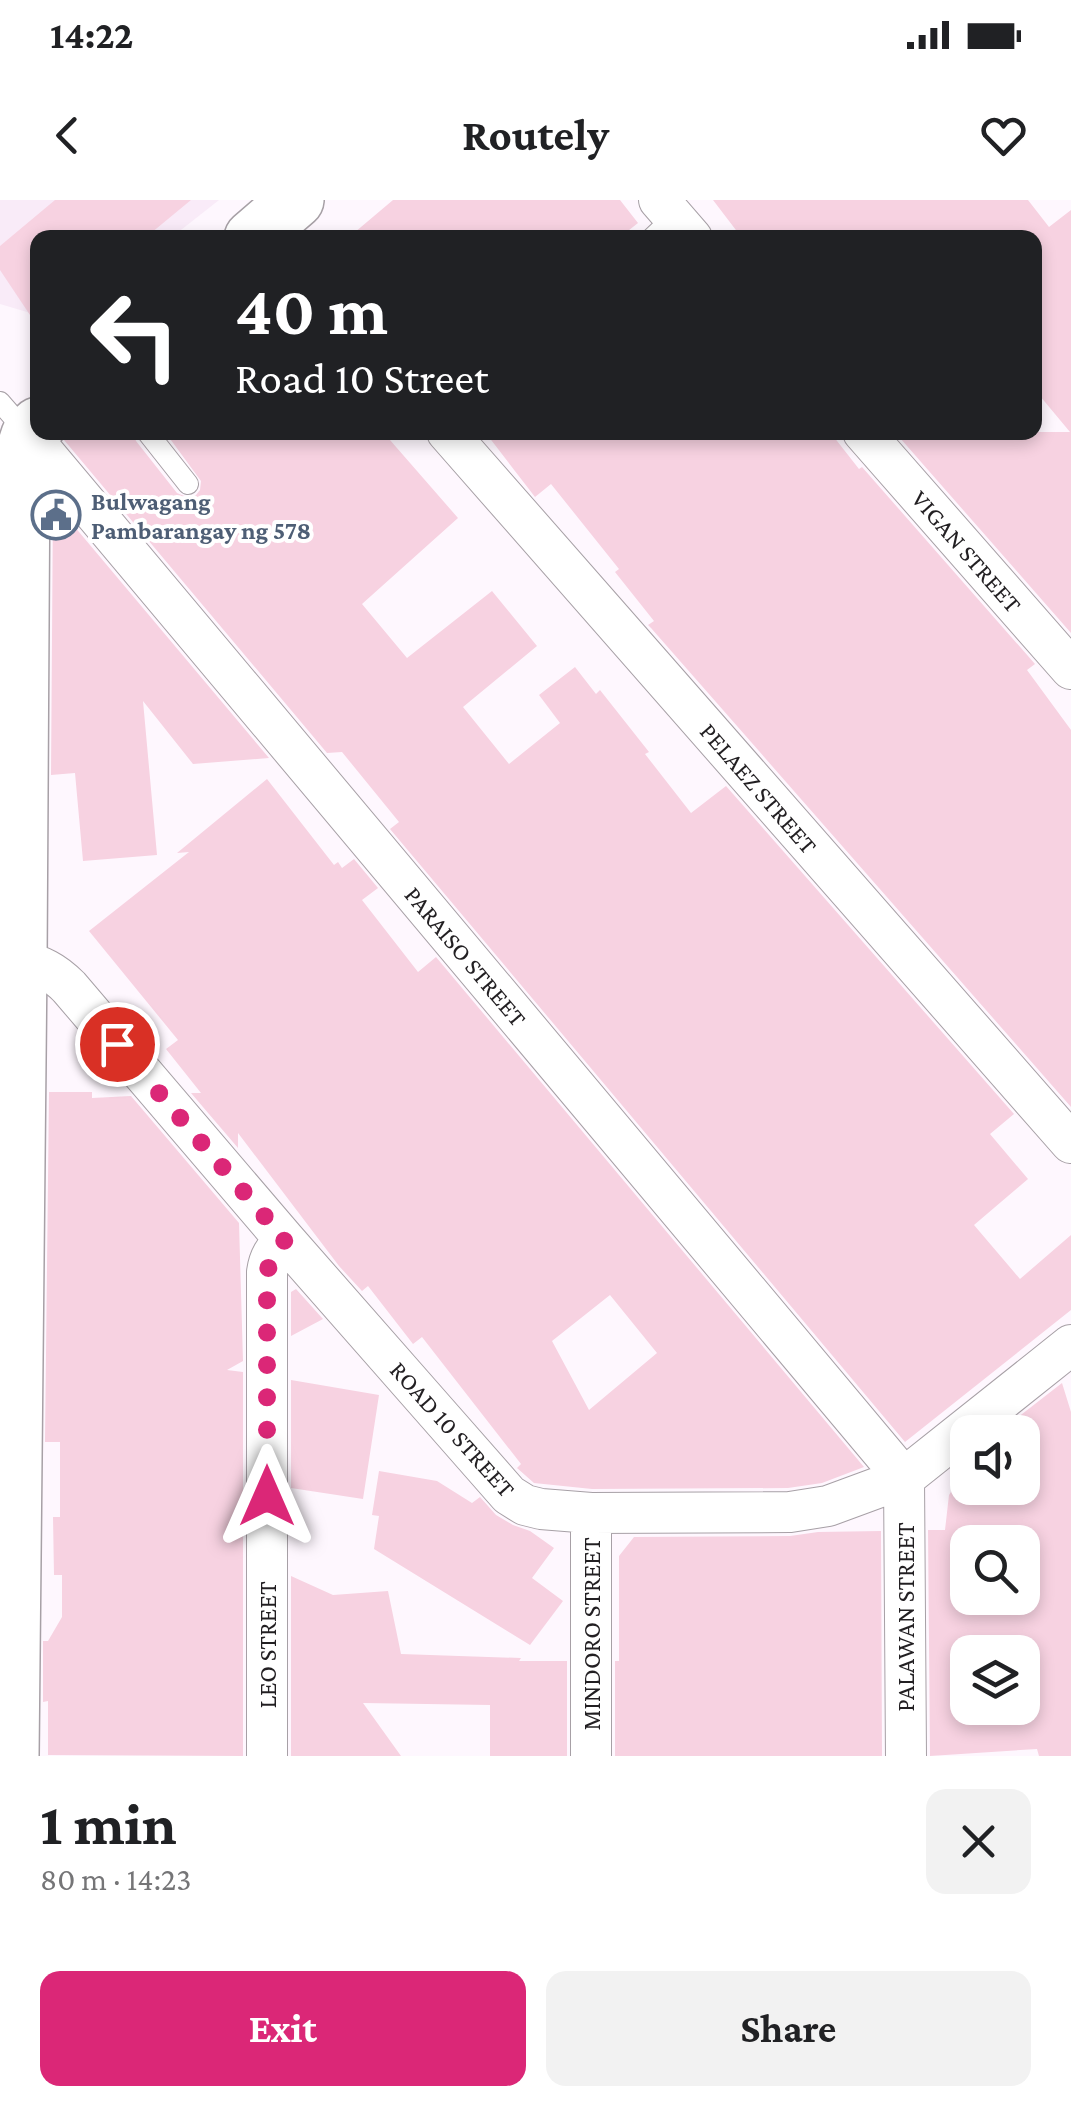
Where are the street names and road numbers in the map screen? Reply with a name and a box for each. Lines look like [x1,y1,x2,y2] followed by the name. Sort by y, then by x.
[906,485,1027,618] street label: VIGAN STREET
[695,718,823,859] street label: PELAEZ STREET
[399,881,532,1032] street label: PARAISO STREET
[385,1356,521,1503] street label: ROAD 10 STREET
[892,1522,919,1712] street label: PALAWAN STREET
[578,1537,605,1730] street label: MINDORO STREET
[254,1581,281,1709] street label: LEO STREET

